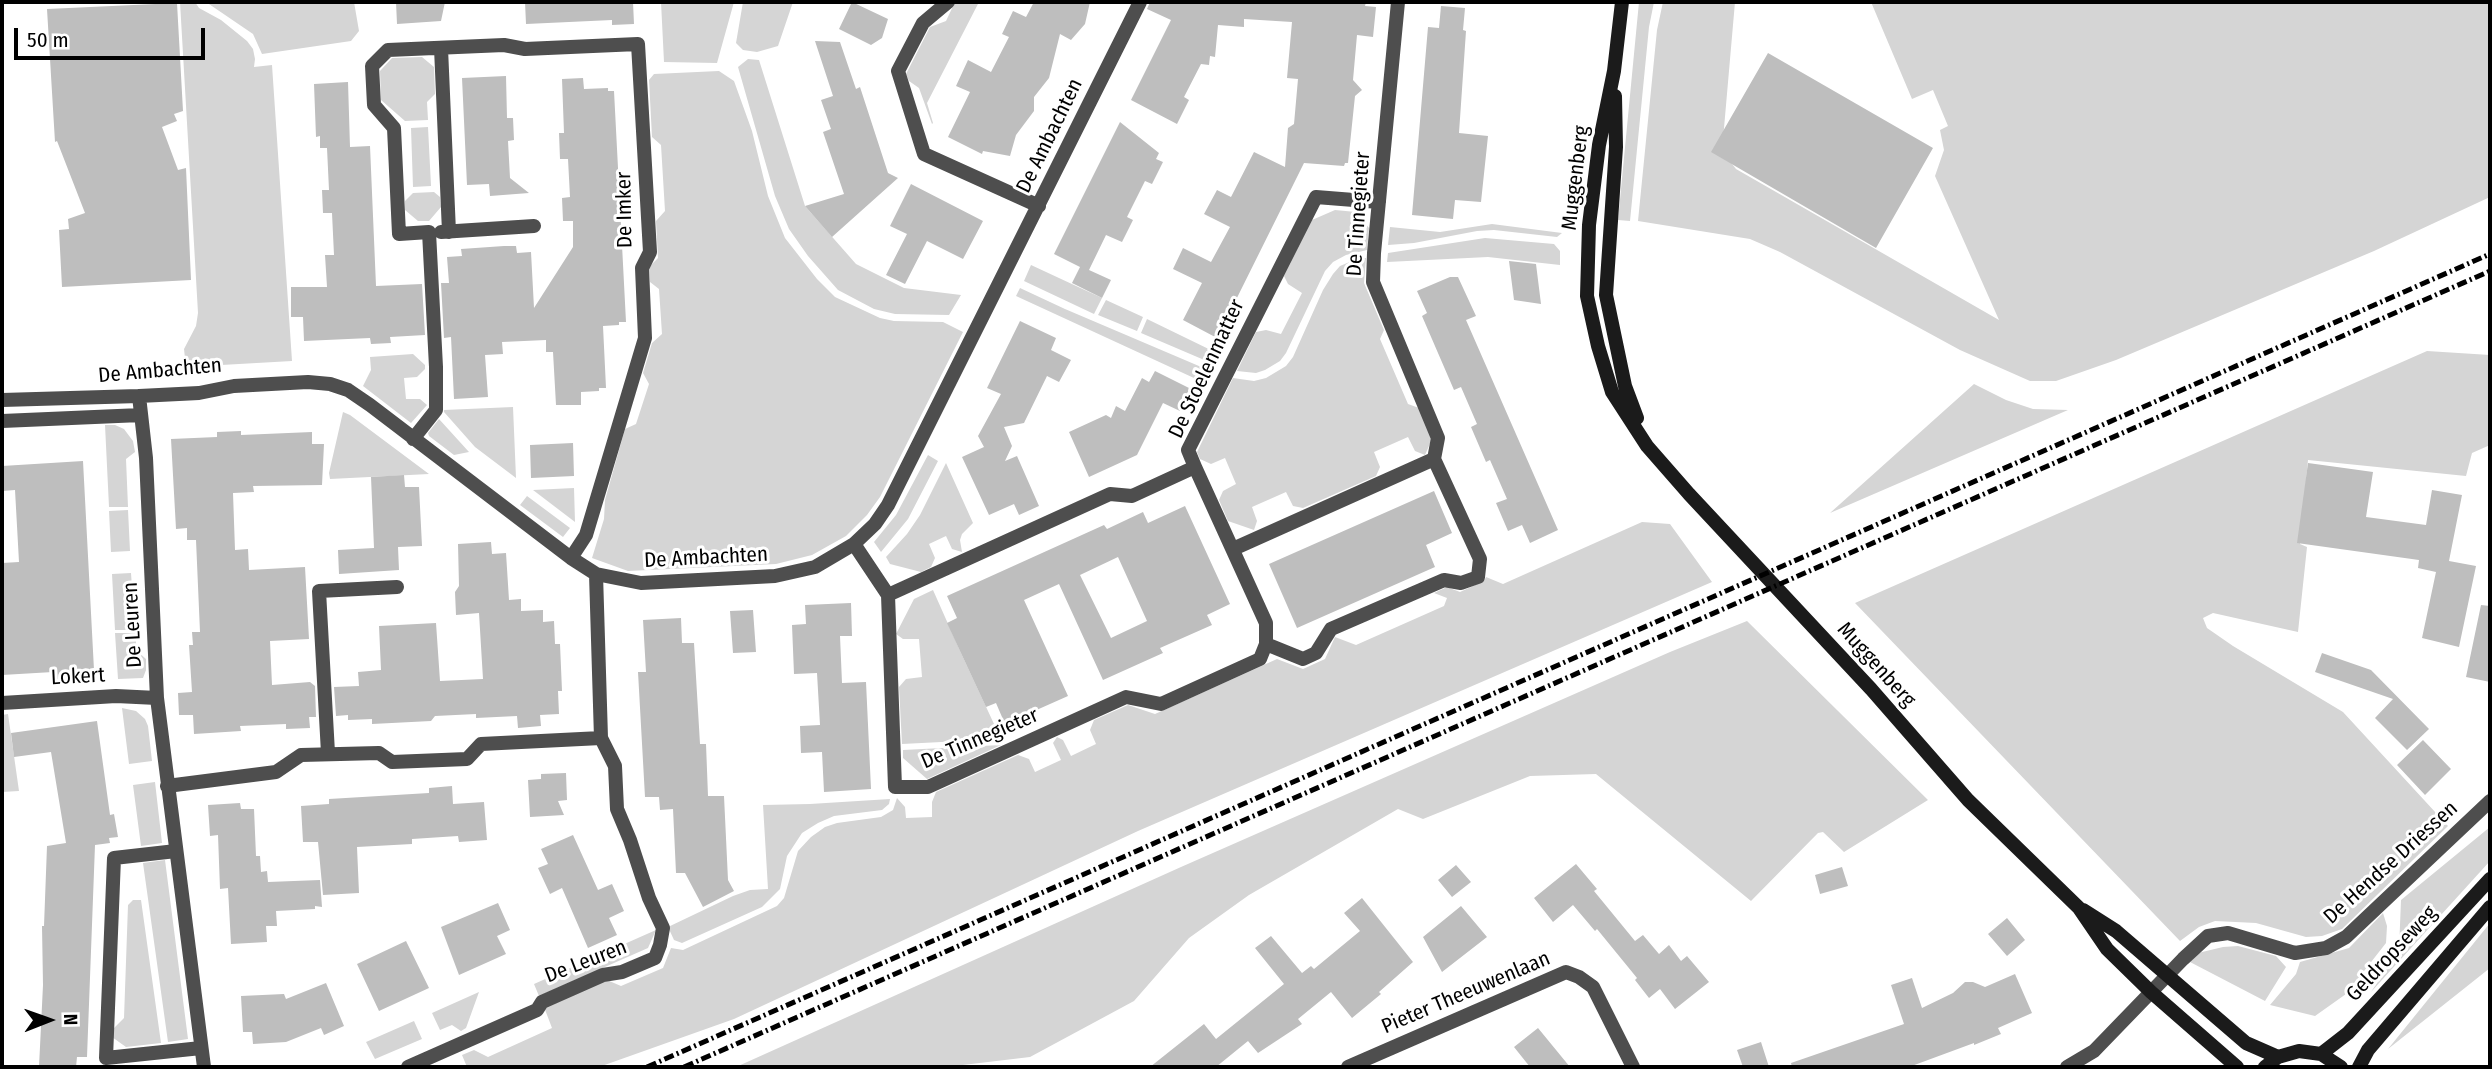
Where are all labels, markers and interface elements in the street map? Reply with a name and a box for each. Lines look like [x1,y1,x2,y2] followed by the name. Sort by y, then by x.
[18,14,208,58] scale bar
[27,27,69,53] text: 50 m
[1011,75,1089,197] street label: De Ambachten
[1557,124,1595,232] street label: Muggenberg
[1342,151,1376,277] street label: De Tinnegieter
[612,172,638,248] street label: De Imker
[1164,296,1250,442] street label: De Stoelenmatter
[97,353,223,389] street label: De Ambachten
[643,542,769,574] street label: De Ambachten
[118,581,148,669] street label: De Leuren
[1831,617,1921,713] street label: Muggenberg
[50,663,106,691] street label: Lokert
[918,703,1042,775] street label: De Tinnegieter
[2319,796,2463,930] street label: De Hendse Driessen
[2341,901,2443,1007] street label: Geldropseweg
[541,935,631,989] street label: De Leuren
[1378,946,1554,1040] street label: Pieter Theeuwenlaan
[14,985,84,1055] north arrow
[59,1014,82,1026] text: N

